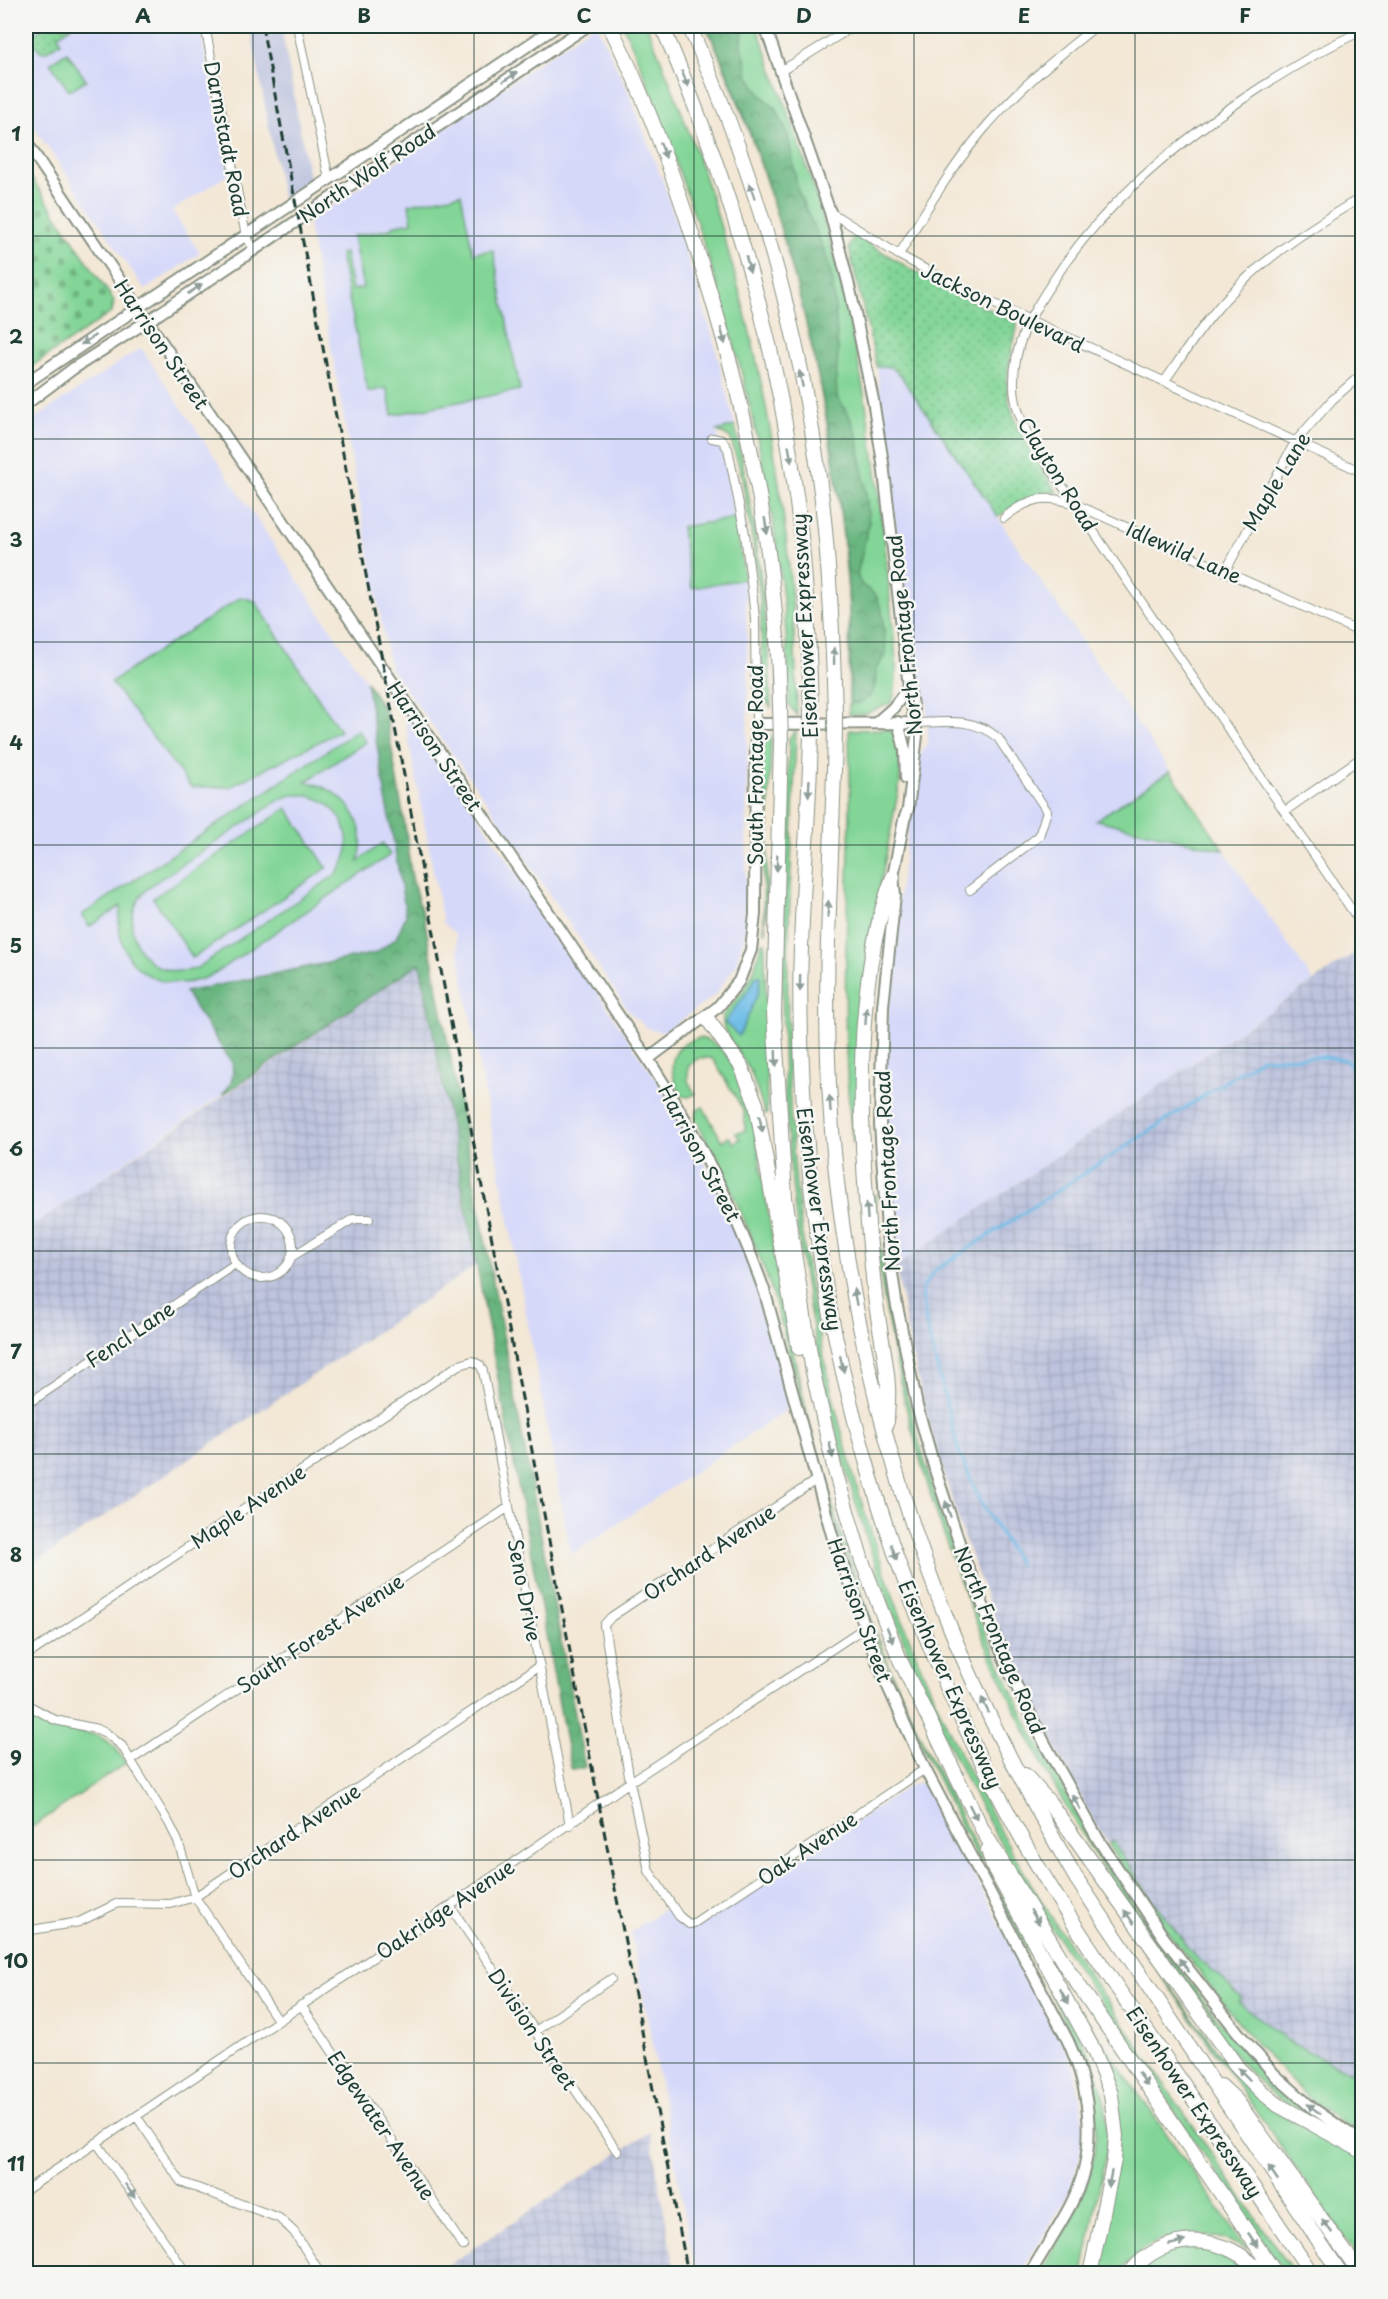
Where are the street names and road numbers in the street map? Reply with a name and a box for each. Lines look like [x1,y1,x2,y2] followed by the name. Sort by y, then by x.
[197,58,257,220] street label: Darmstadt Road
[292,116,442,230] street label: North Wolf Road
[916,254,1090,360] street label: Jackson Boulevard
[107,273,217,415] street label: Harrison Street
[1011,411,1105,537] street label: Clayton Road
[1235,426,1317,536] street label: Maple Lane
[783,513,825,739] street label: Eisenhower Expressway
[1121,513,1247,591] street label: Idlewild Lane
[879,533,929,737] street label: North Frontage Road
[740,665,770,865] street label: South Frontage Road
[380,675,490,817] street label: Harrison Street
[867,1070,907,1272] street label: North Frontage Road
[651,1079,749,1227] street label: Harrison Street
[789,1105,851,1333] street label: Eisenhower Expressway
[79,1293,181,1375] street label: Fencl Lane
[184,1456,312,1556] street label: Maple Avenue
[637,1496,781,1607] street label: Orchard Avenue
[820,1534,900,1686] street label: Harrison Street
[500,1536,550,1644] street label: Seno Drive
[947,1541,1053,1739] street label: North Frontage Road
[230,1566,410,1700] street label: South Forest Avenue
[891,1575,1011,1793] street label: Eisenhower Expressway
[222,1775,366,1886] street label: Orchard Avenue
[751,1803,863,1893] street label: Oak Avenue
[370,1851,520,1967] street label: Oakridge Avenue
[481,1962,585,2096] street label: Division Street
[1120,2000,1270,2204] street label: Eisenhower Expressway
[321,2044,443,2206] street label: Edgewater Avenue

